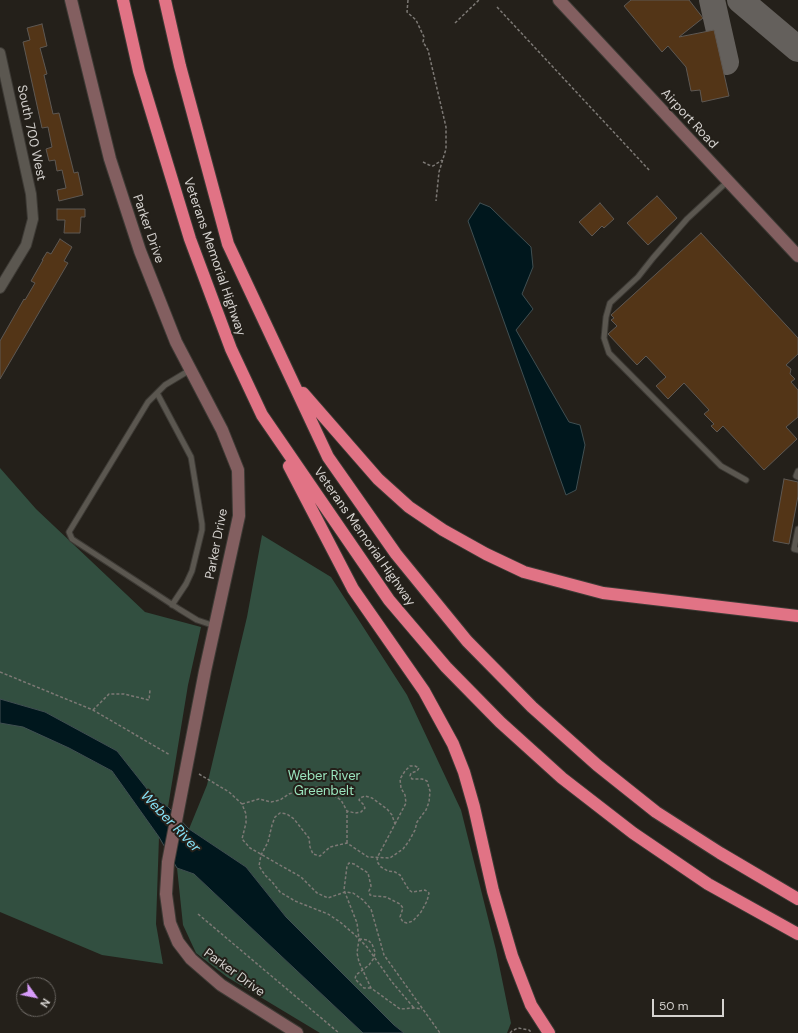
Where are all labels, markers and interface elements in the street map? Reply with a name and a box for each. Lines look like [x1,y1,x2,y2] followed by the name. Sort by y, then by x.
[13,84,49,182] street label: South 700 West
[657,86,721,152] street label: Airport Road
[180,176,248,338] street label: Veterans Memorial Highway
[129,193,167,265] street label: Parker Drive
[310,464,418,610] street label: Veterans Memorial Highway
[203,507,231,581] street label: Parker Drive
[288,769,360,800] park label: Weber River Greenbelt
[137,788,203,856] water label: Weber River
[200,946,268,1000] street label: Parker Drive
[16,977,56,1017] north arrow
[654,991,726,1017] scale bar
[37,996,53,1010] text: N
[659,998,688,1014] text: 50 m

